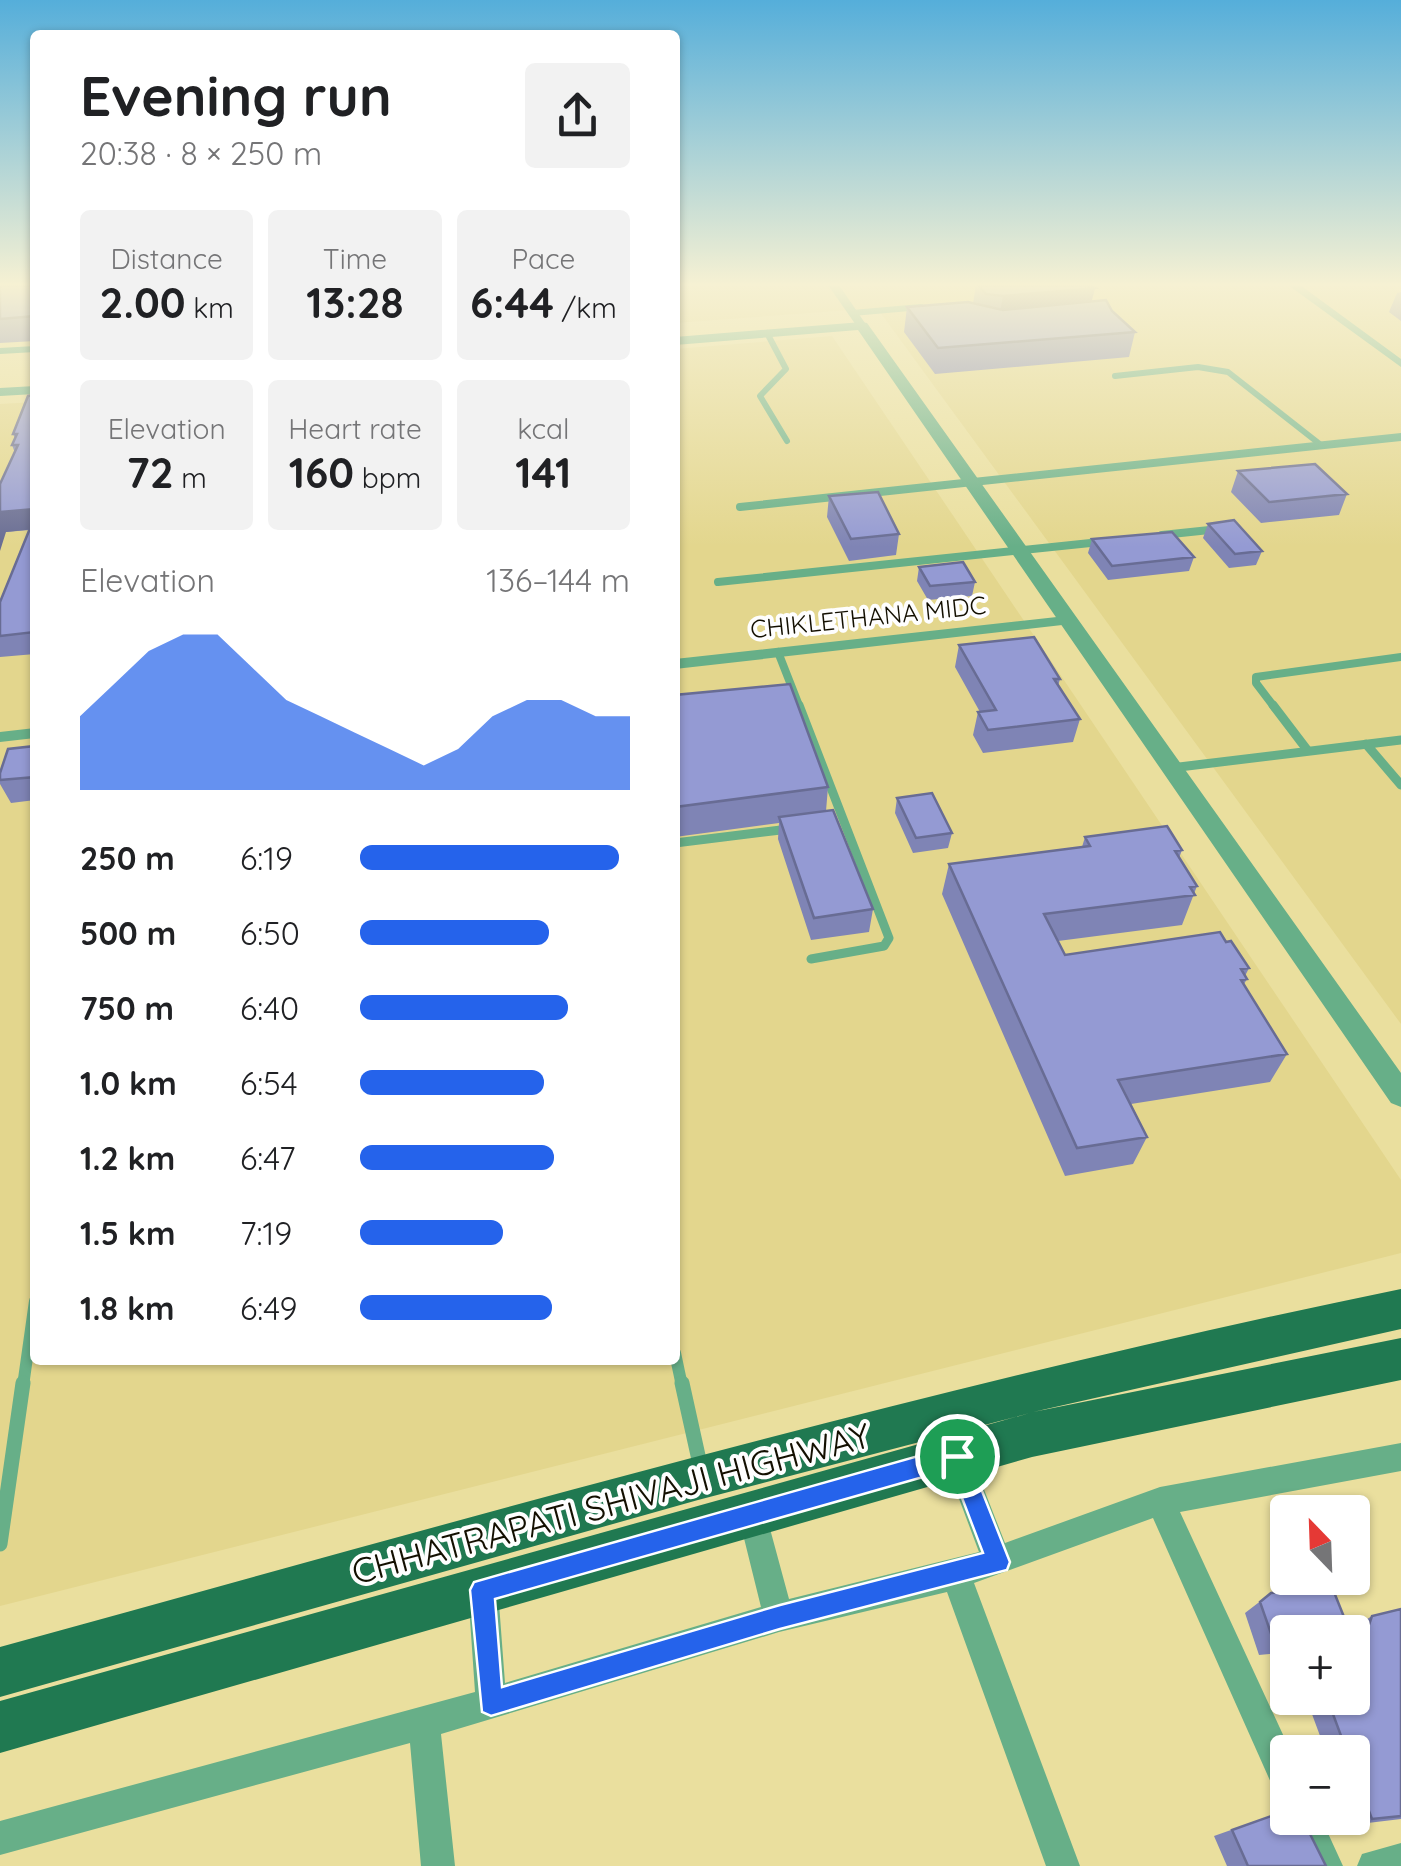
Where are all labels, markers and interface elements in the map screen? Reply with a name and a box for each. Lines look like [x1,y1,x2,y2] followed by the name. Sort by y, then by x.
[80,61,392,130] text: Evening run
[525,63,630,168] button: share
[80,133,322,173] text: 20:38 · 8 × 250 m
[111,241,223,276] text: Distance
[323,241,387,276] text: Time
[511,241,575,276] text: Pace
[100,276,186,329] text: 2.00
[306,276,404,329] text: 13:28
[470,276,554,329] text: 6:44
[186,290,234,325] text: km
[554,290,617,325] text: /km
[108,411,226,446] text: Elevation
[288,411,422,446] text: Heart rate
[517,411,569,446] text: kcal
[127,446,174,499] text: 72
[289,446,354,499] text: 160
[515,446,571,499] text: 141
[174,460,207,495] text: m
[354,460,421,495] text: bpm
[80,560,215,600] text: Elevation
[486,560,630,600] text: 136–144 m
[749,589,987,644] street label: CHIKLETHANA MIDC
[80,838,175,878] text: 250 m
[240,838,293,878] text: 6:19
[80,913,176,953] text: 500 m
[240,913,300,953] text: 6:50
[80,988,174,1028] text: 750 m
[240,988,299,1028] text: 6:40
[80,1063,177,1103] text: 1.0 km
[240,1063,298,1103] text: 6:54
[80,1138,175,1178] text: 1.2 km
[240,1138,296,1178] text: 6:47
[80,1213,176,1253] text: 1.5 km
[240,1213,292,1253] text: 7:19
[80,1288,175,1328] text: 1.8 km
[240,1288,297,1328] text: 6:49
[347,1413,875,1594] street label: CHHATRAPATI SHIVAJI HIGHWAY
[915,1414,1000,1499] pin
[930,1429,985,1484] icon: arrive
[1270,1495,1370,1595] north arrow
[1270,1495,1370,1835] map controls
[1270,1615,1370,1715] button: +
[1270,1735,1370,1835] button: −

